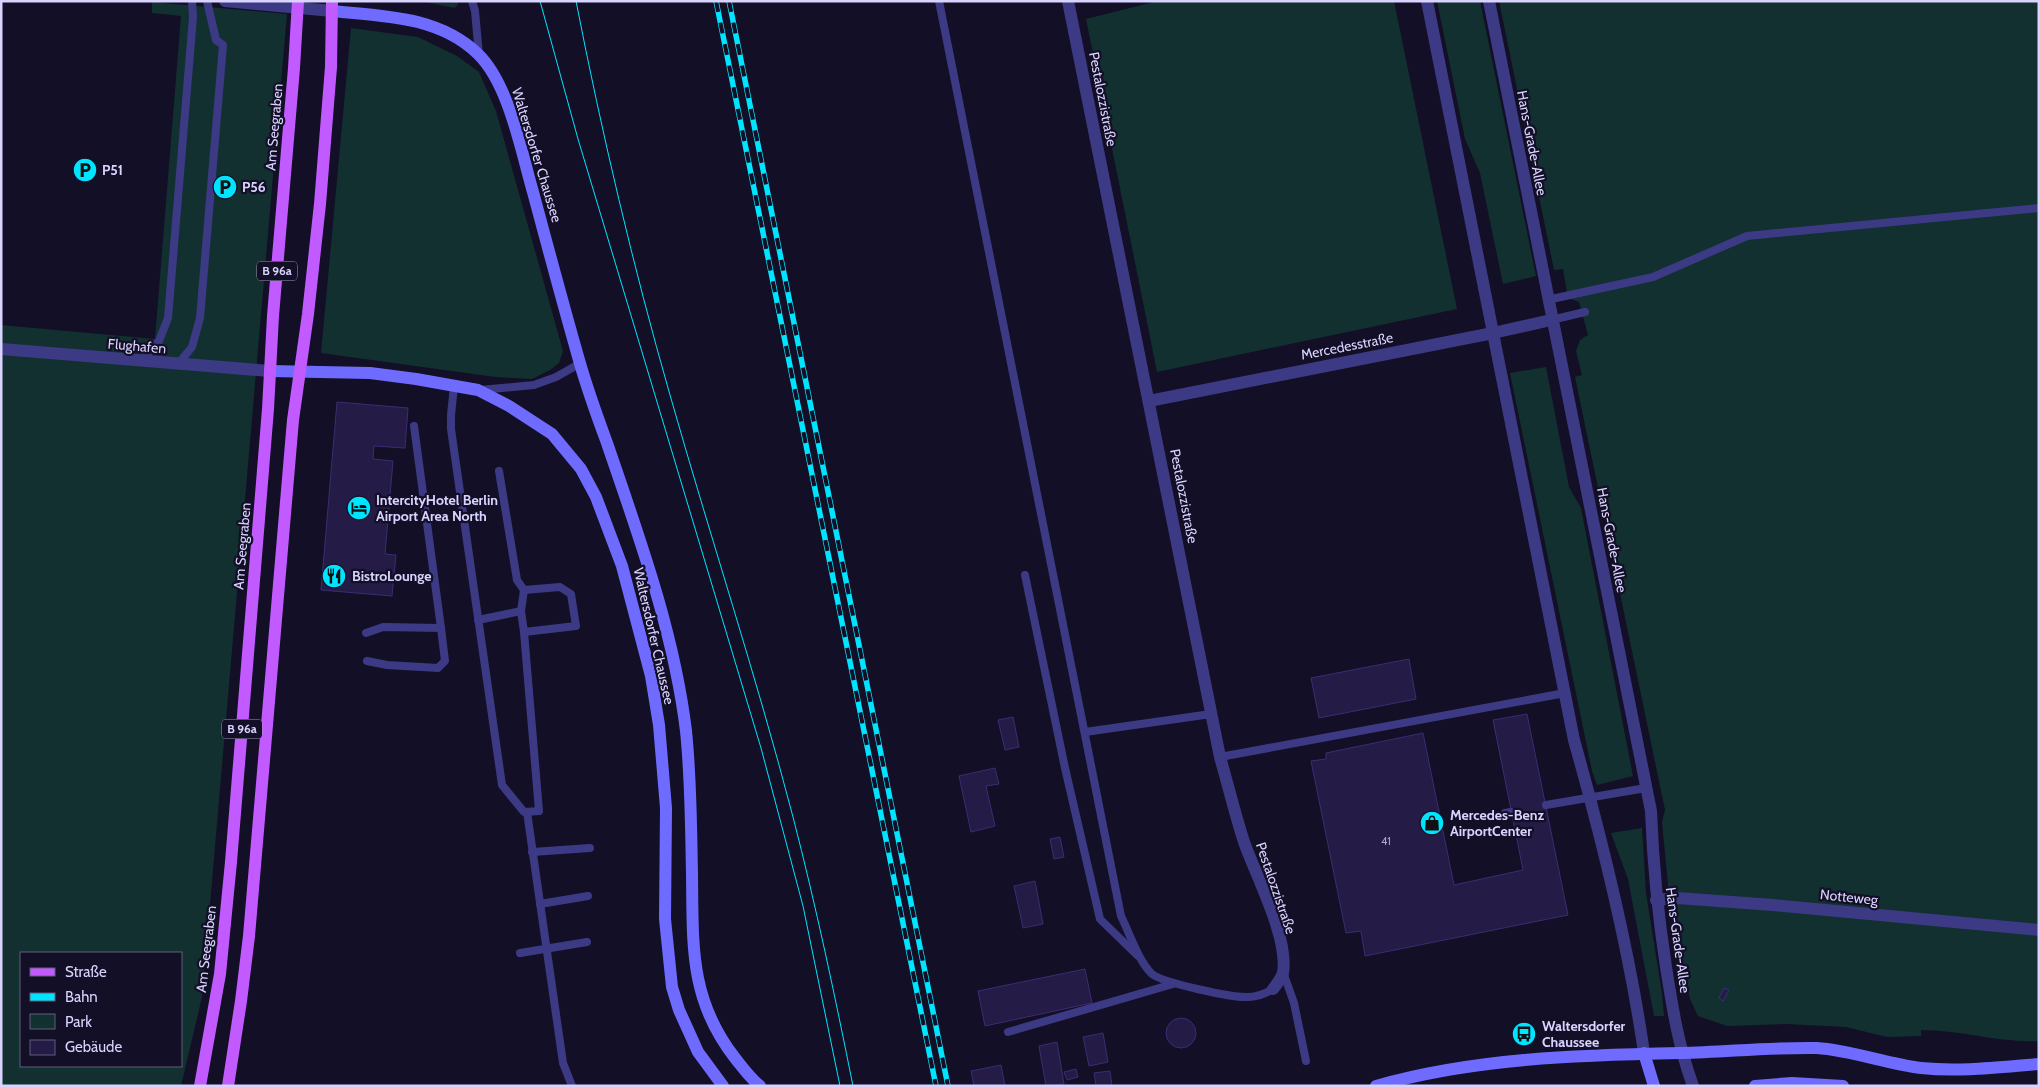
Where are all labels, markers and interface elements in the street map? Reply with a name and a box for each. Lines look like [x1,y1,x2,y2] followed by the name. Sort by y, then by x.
[1085,50,1121,148] street label: Pestalozzistraße
[261,83,287,171] street label: Am Seegraben
[508,85,566,225] street label: Waltersdorfer Chaussee
[1513,89,1551,197] street label: Hans-Grade-Allee
[72,157,98,183] parking icon: P51
[102,161,123,179] place label: P51
[212,174,238,200] parking icon: P56
[242,178,266,196] place label: P56
[257,262,297,280] road number: B 96a
[1299,328,1395,364] street label: Mercedesstraße
[107,334,167,358] street label: Flughafen
[1166,447,1202,545] street label: Pestalozzistraße
[1593,486,1631,594] street label: Hans-Grade-Allee
[376,491,498,525] place label: IntercityHotel Berlin Airport Area North
[346,495,372,521] hotel icon: IntercityHotel Berlin Airport Area North
[229,502,255,590] street label: Am Seegraben
[321,563,347,589] restaurant icon: BistroLounge
[629,566,679,706] street label: Waltersdorfer Chaussee
[352,567,432,585] place label: BistroLounge
[222,720,262,739] road number: B 96a
[1450,806,1544,840] place label: Mercedes-Benz AirportCenter
[1419,810,1445,836] shop icon: Mercedes-Benz AirportCenter
[1381,834,1391,848] house number: 41
[1252,840,1300,936] street label: Pestalozzistraße
[1819,885,1880,909] street label: Notteweg
[1662,886,1694,994] street label: Hans-Grade-Allee
[192,904,220,993] street label: Am Seegraben
[20,952,182,1067] legend
[65,963,107,981] text: Straße
[65,988,98,1006] text: Bahn
[65,1013,92,1031] text: Park
[1542,1017,1626,1051] place label: Waltersdorfer Chaussee
[1511,1021,1537,1047] bus stop icon: Waltersdorfer Chaussee
[65,1038,122,1056] text: Gebäude

